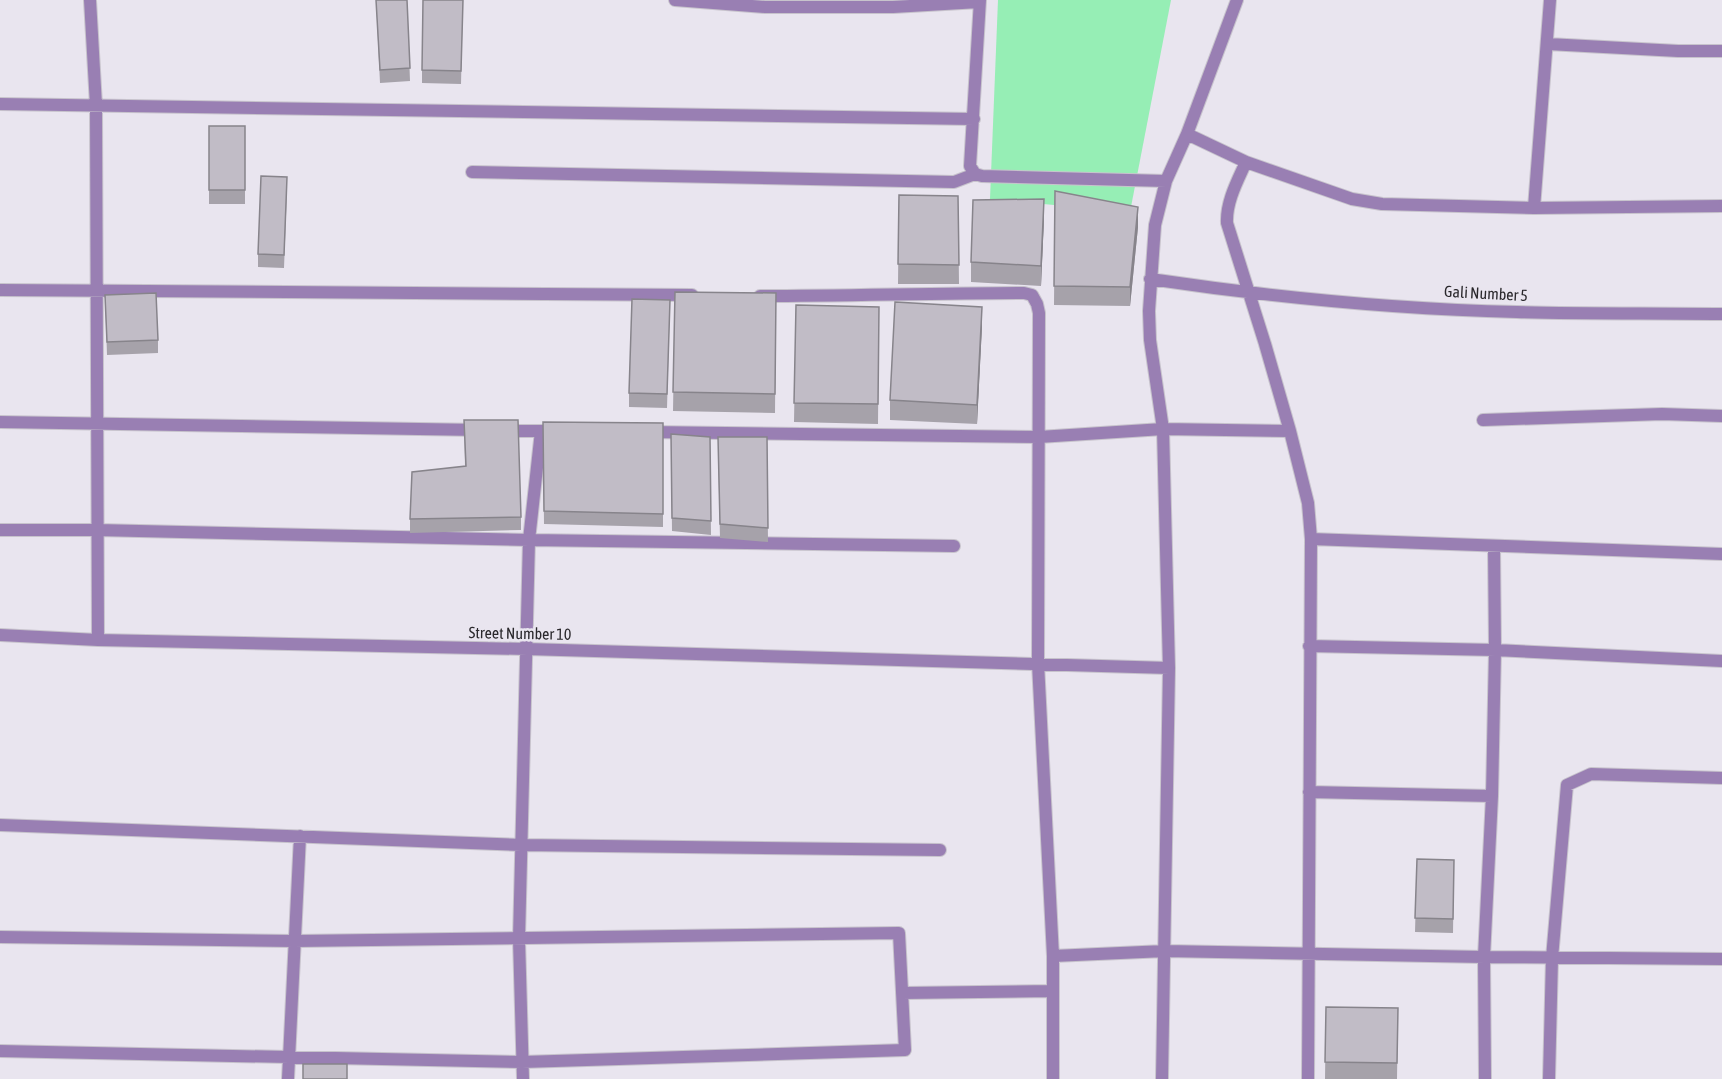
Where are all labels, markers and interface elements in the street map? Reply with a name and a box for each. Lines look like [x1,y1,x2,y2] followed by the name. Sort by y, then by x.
[1444,282,1528,304] street label: Gali Number 5
[468,623,572,643] street label: Street Number 10

